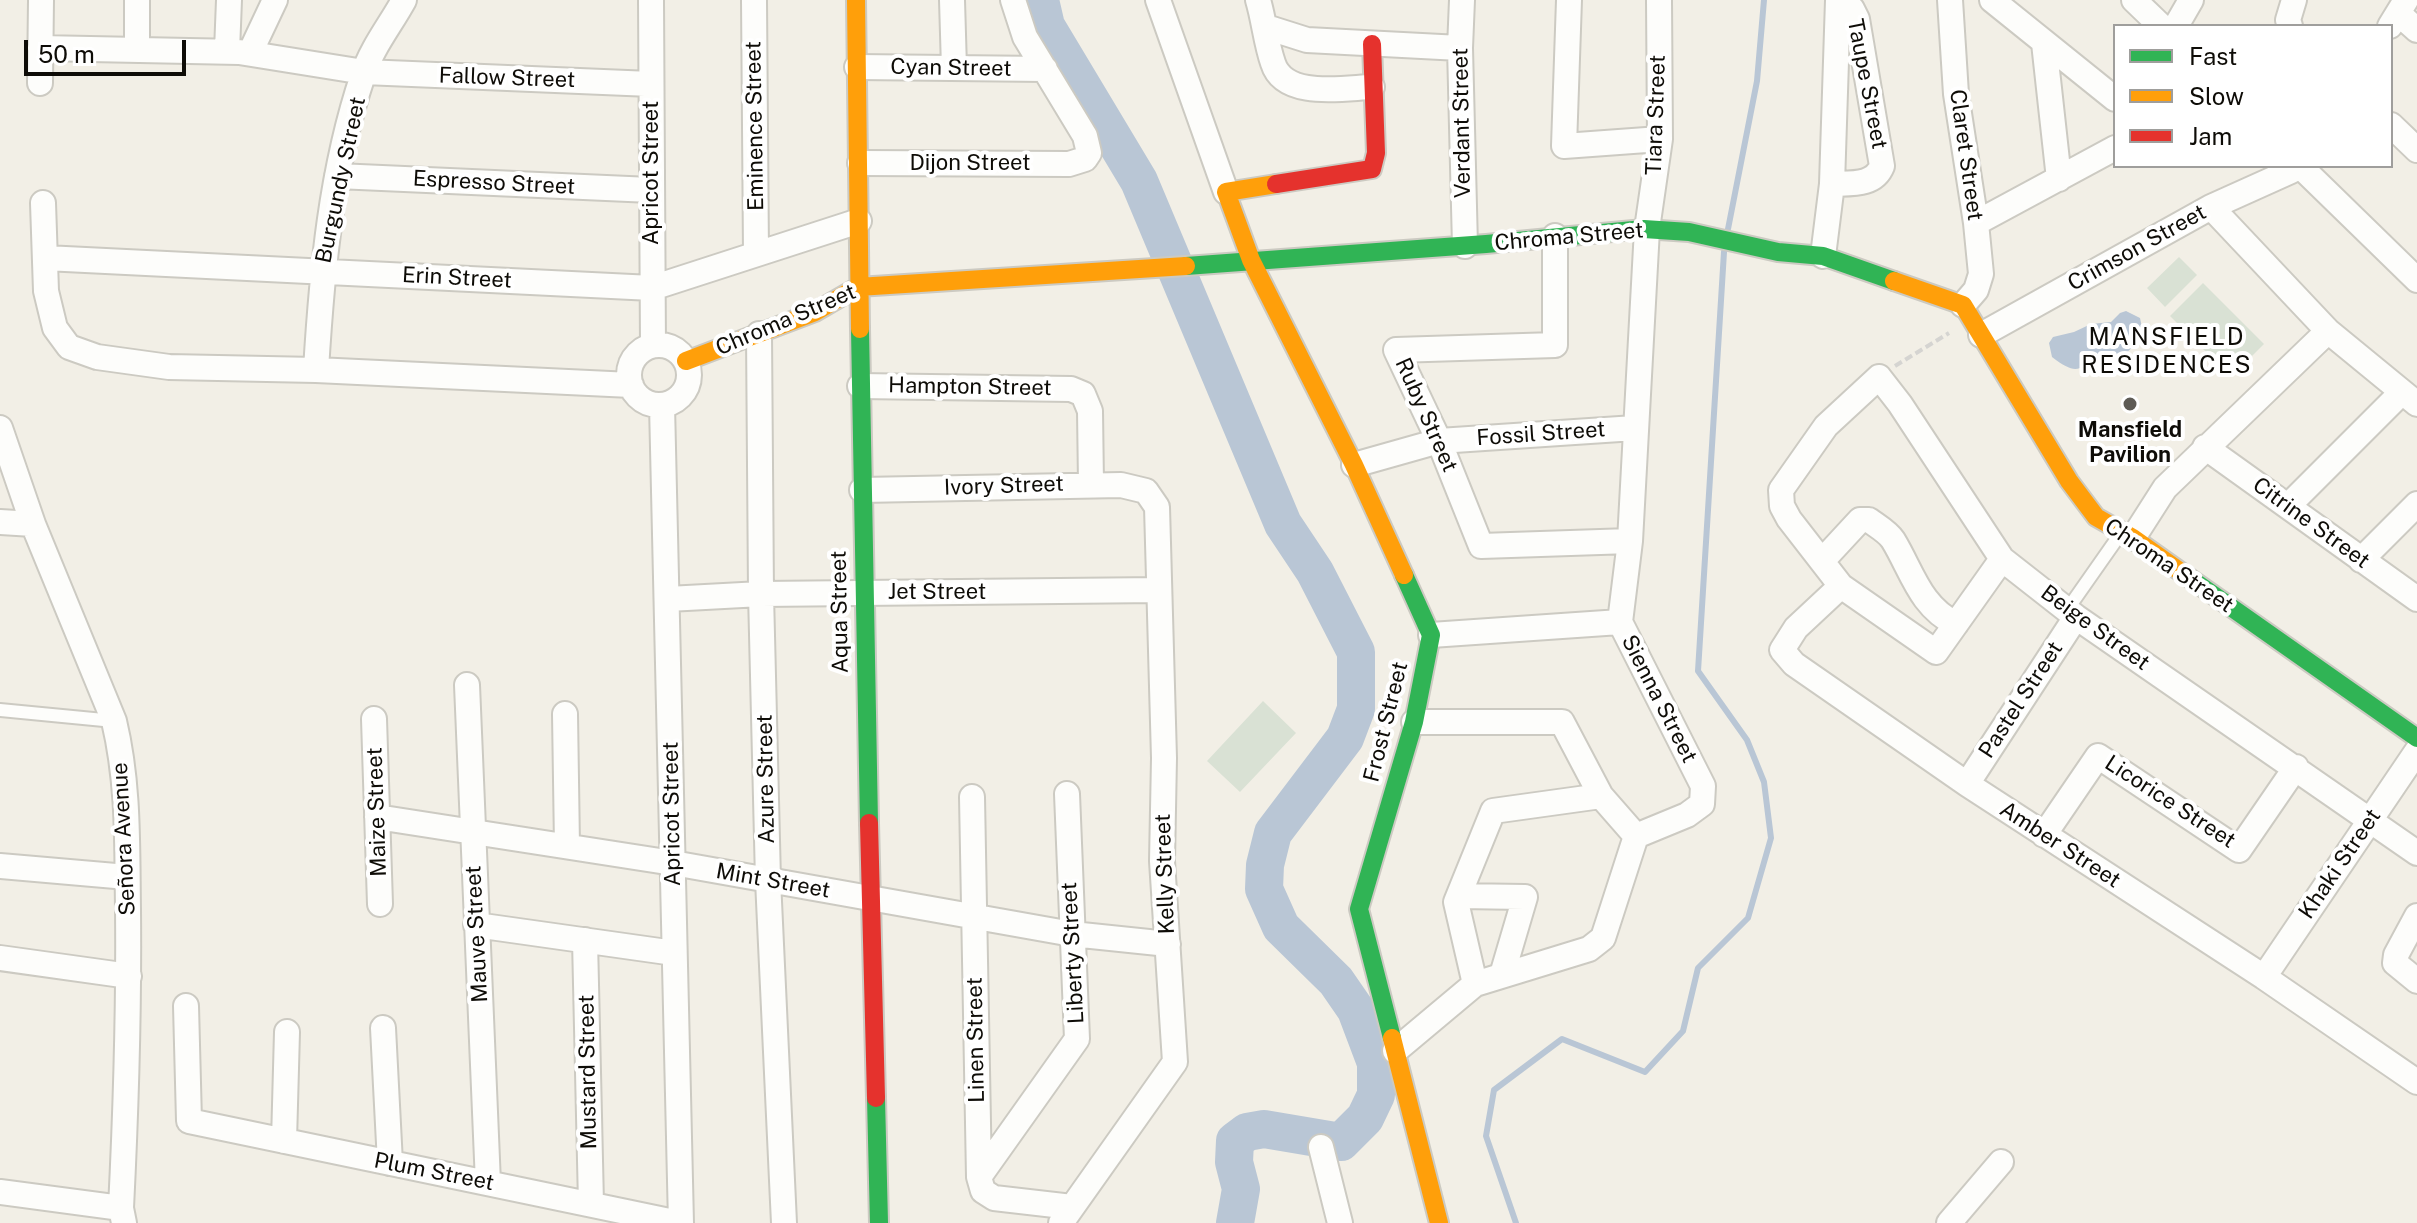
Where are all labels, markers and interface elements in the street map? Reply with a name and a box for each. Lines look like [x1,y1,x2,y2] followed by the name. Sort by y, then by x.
[1841,17,1893,151] street label: Taupe Street
[28,24,190,74] scale bar
[2113,24,2393,168] legend
[38,40,95,68] text: 50 m
[740,41,770,211] street label: Eminence Street
[2189,42,2237,70] text: Fast
[1447,48,1477,198] street label: Verdant Street
[890,54,1012,82] street label: Cyan Street
[1641,54,1671,176] street label: Tiara Street
[438,62,576,94] street label: Fallow Street
[2189,82,2244,110] text: Slow
[1944,88,1988,222] street label: Claret Street
[310,94,372,266] street label: Burgundy Street
[638,101,664,245] street label: Apricot Street
[2189,122,2232,150] text: Jam
[909,150,1031,176] street label: Dijon Street
[412,166,576,200] street label: Espresso Street
[2063,199,2211,297] street label: Crimson Street
[1493,217,1645,257] street label: Chroma Street
[401,262,513,294] street label: Erin Street
[712,279,860,361] street label: Chroma Street
[2081,324,2253,380] district label: MANSFIELD RESIDENCES
[1389,354,1463,476] street label: Ruby Street
[888,372,1052,402] street label: Hampton Street
[2121,395,2139,413] marker: Mansfield Pavilion
[1476,416,1606,452] street label: Fossil Street
[2078,417,2182,468] place label: Mansfield Pavilion
[944,471,1064,501] street label: Ivory Street
[2247,472,2375,574] street label: Citrine Street
[2100,513,2238,619] street label: Chroma Street
[826,550,854,674] street label: Aqua Street
[888,579,986,605] street label: Jet Street
[2035,580,2155,676] street label: Beige Street
[1616,631,1702,767] street label: Sienna Street
[1974,637,2068,763] street label: Pastel Street
[1358,659,1414,785] street label: Frost Street
[752,714,780,844] street label: Azure Street
[658,741,686,887] street label: Apricot Street
[362,747,392,877] street label: Maize Street
[2100,750,2240,854] street label: Licorice Street
[107,762,141,916] street label: Señora Avenue
[1995,796,2125,894] street label: Amber Street
[2293,804,2387,924] street label: Khaki Street
[1150,813,1180,935] street label: Kelly Street
[714,858,832,904] street label: Mint Street
[460,865,494,1003] street label: Mauve Street
[1056,881,1090,1025] street label: Liberty Street
[962,977,990,1103] street label: Linen Street
[573,994,603,1150] street label: Mustard Street
[372,1147,496,1197] street label: Plum Street

